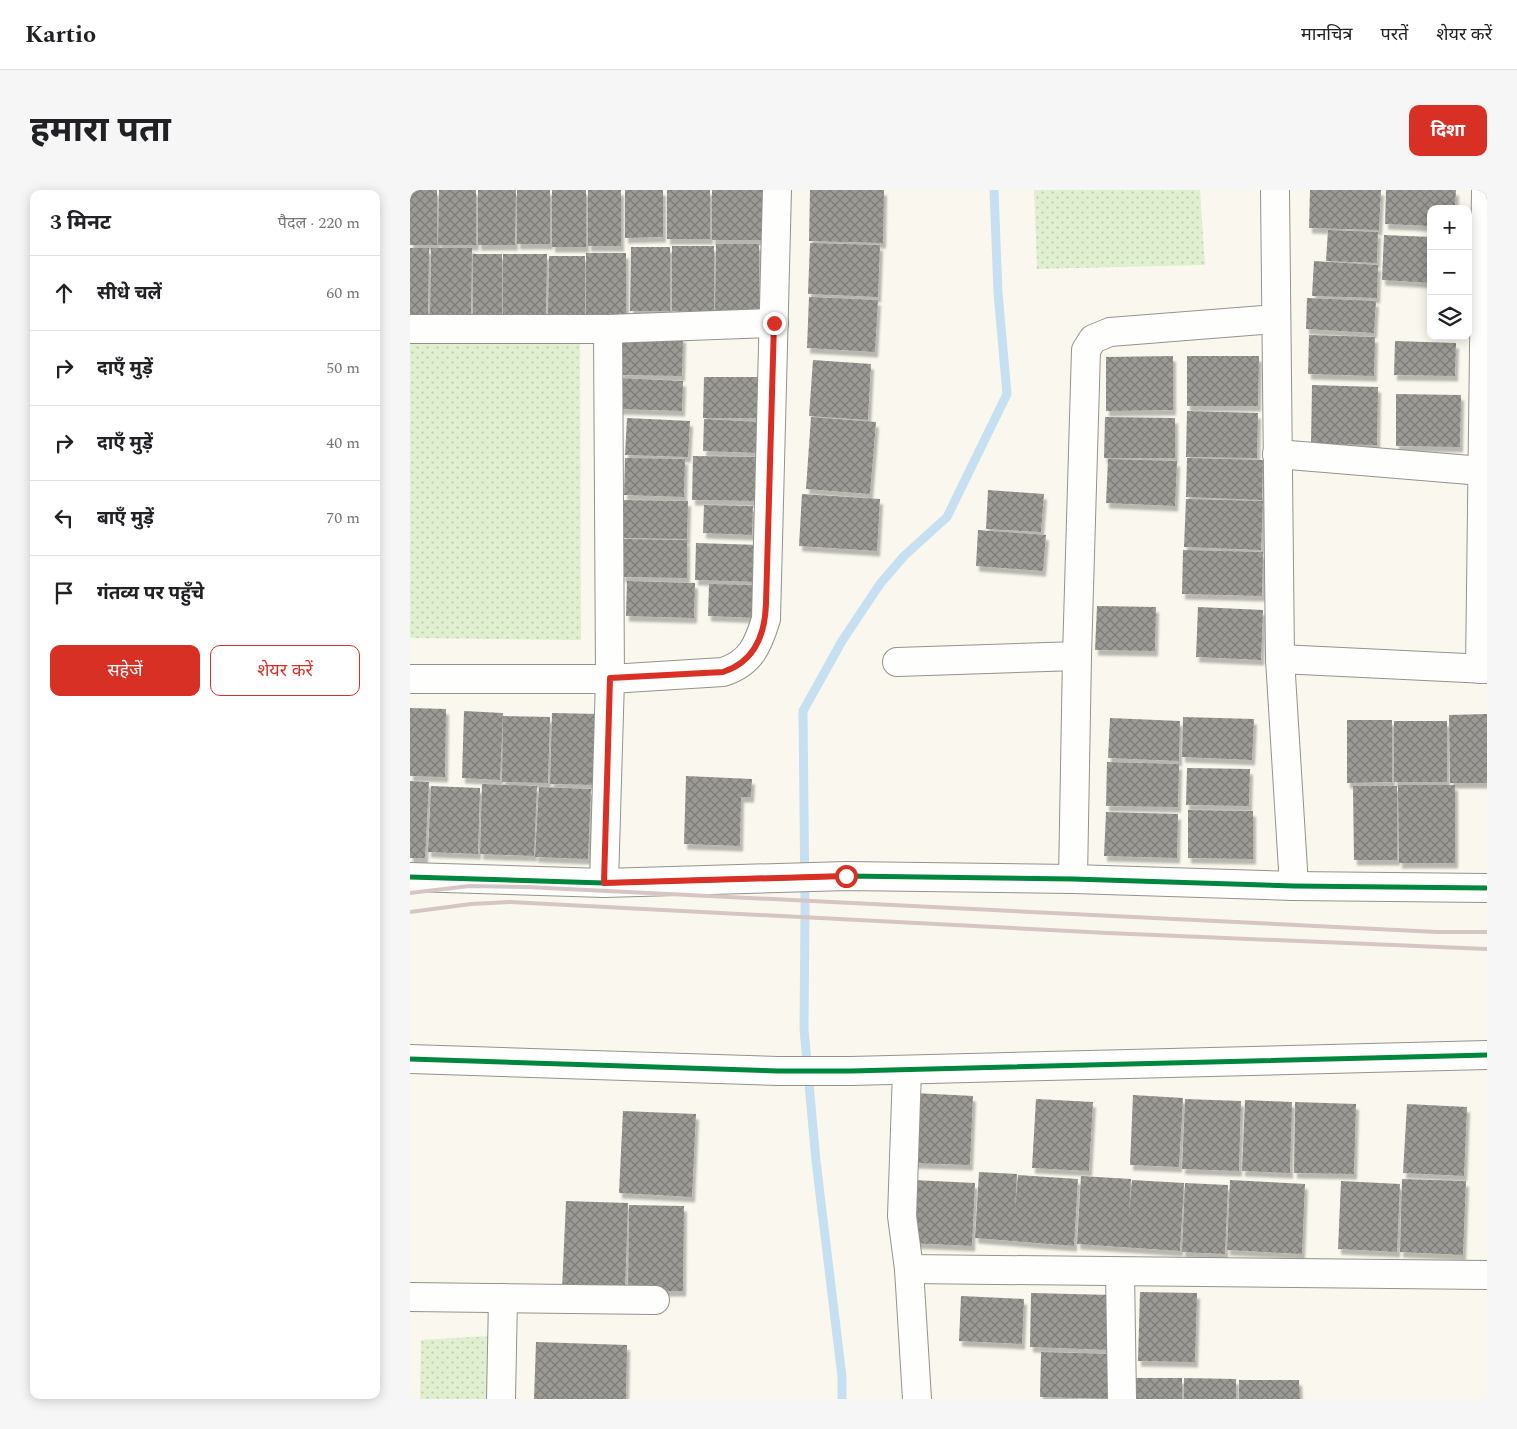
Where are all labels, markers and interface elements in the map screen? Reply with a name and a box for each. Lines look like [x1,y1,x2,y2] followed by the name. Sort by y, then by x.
[25,17,96,53] text: Kartio
[1301,21,1352,48] text: मानचित्र
[1380,21,1408,48] text: परतें
[1436,21,1492,48] text: शेयर करें
[30,104,171,157] text: हमारा पता
[1409,105,1487,156] button: दिशा
[1427,205,1472,340] map controls
[1427,205,1472,250] button: +
[50,207,111,239] text: 3 मिनट
[278,211,360,235] text: पैदल · 220 m
[1427,250,1472,295] button: −
[50,279,78,307] icon: ahead
[97,279,162,308] text: सीधे चलें
[326,281,360,305] text: 60 m
[1427,295,1472,340] button: layers
[763,312,786,335] route end
[50,354,78,382] icon: right
[97,354,153,383] text: दाएँ मुड़ें
[326,356,360,380] text: 50 m
[50,429,78,457] icon: right
[97,429,153,458] text: दाएँ मुड़ें
[326,431,360,455] text: 40 m
[50,504,78,532] icon: left
[97,504,154,533] text: बाएँ मुड़ें
[326,506,360,530] text: 70 m
[50,579,78,607] icon: arrive
[97,579,204,608] text: गंतव्य पर पहुँचे
[50,645,200,696] button: सहेजें
[210,645,360,696] button: शेयर करें
[835,865,858,888] route start

